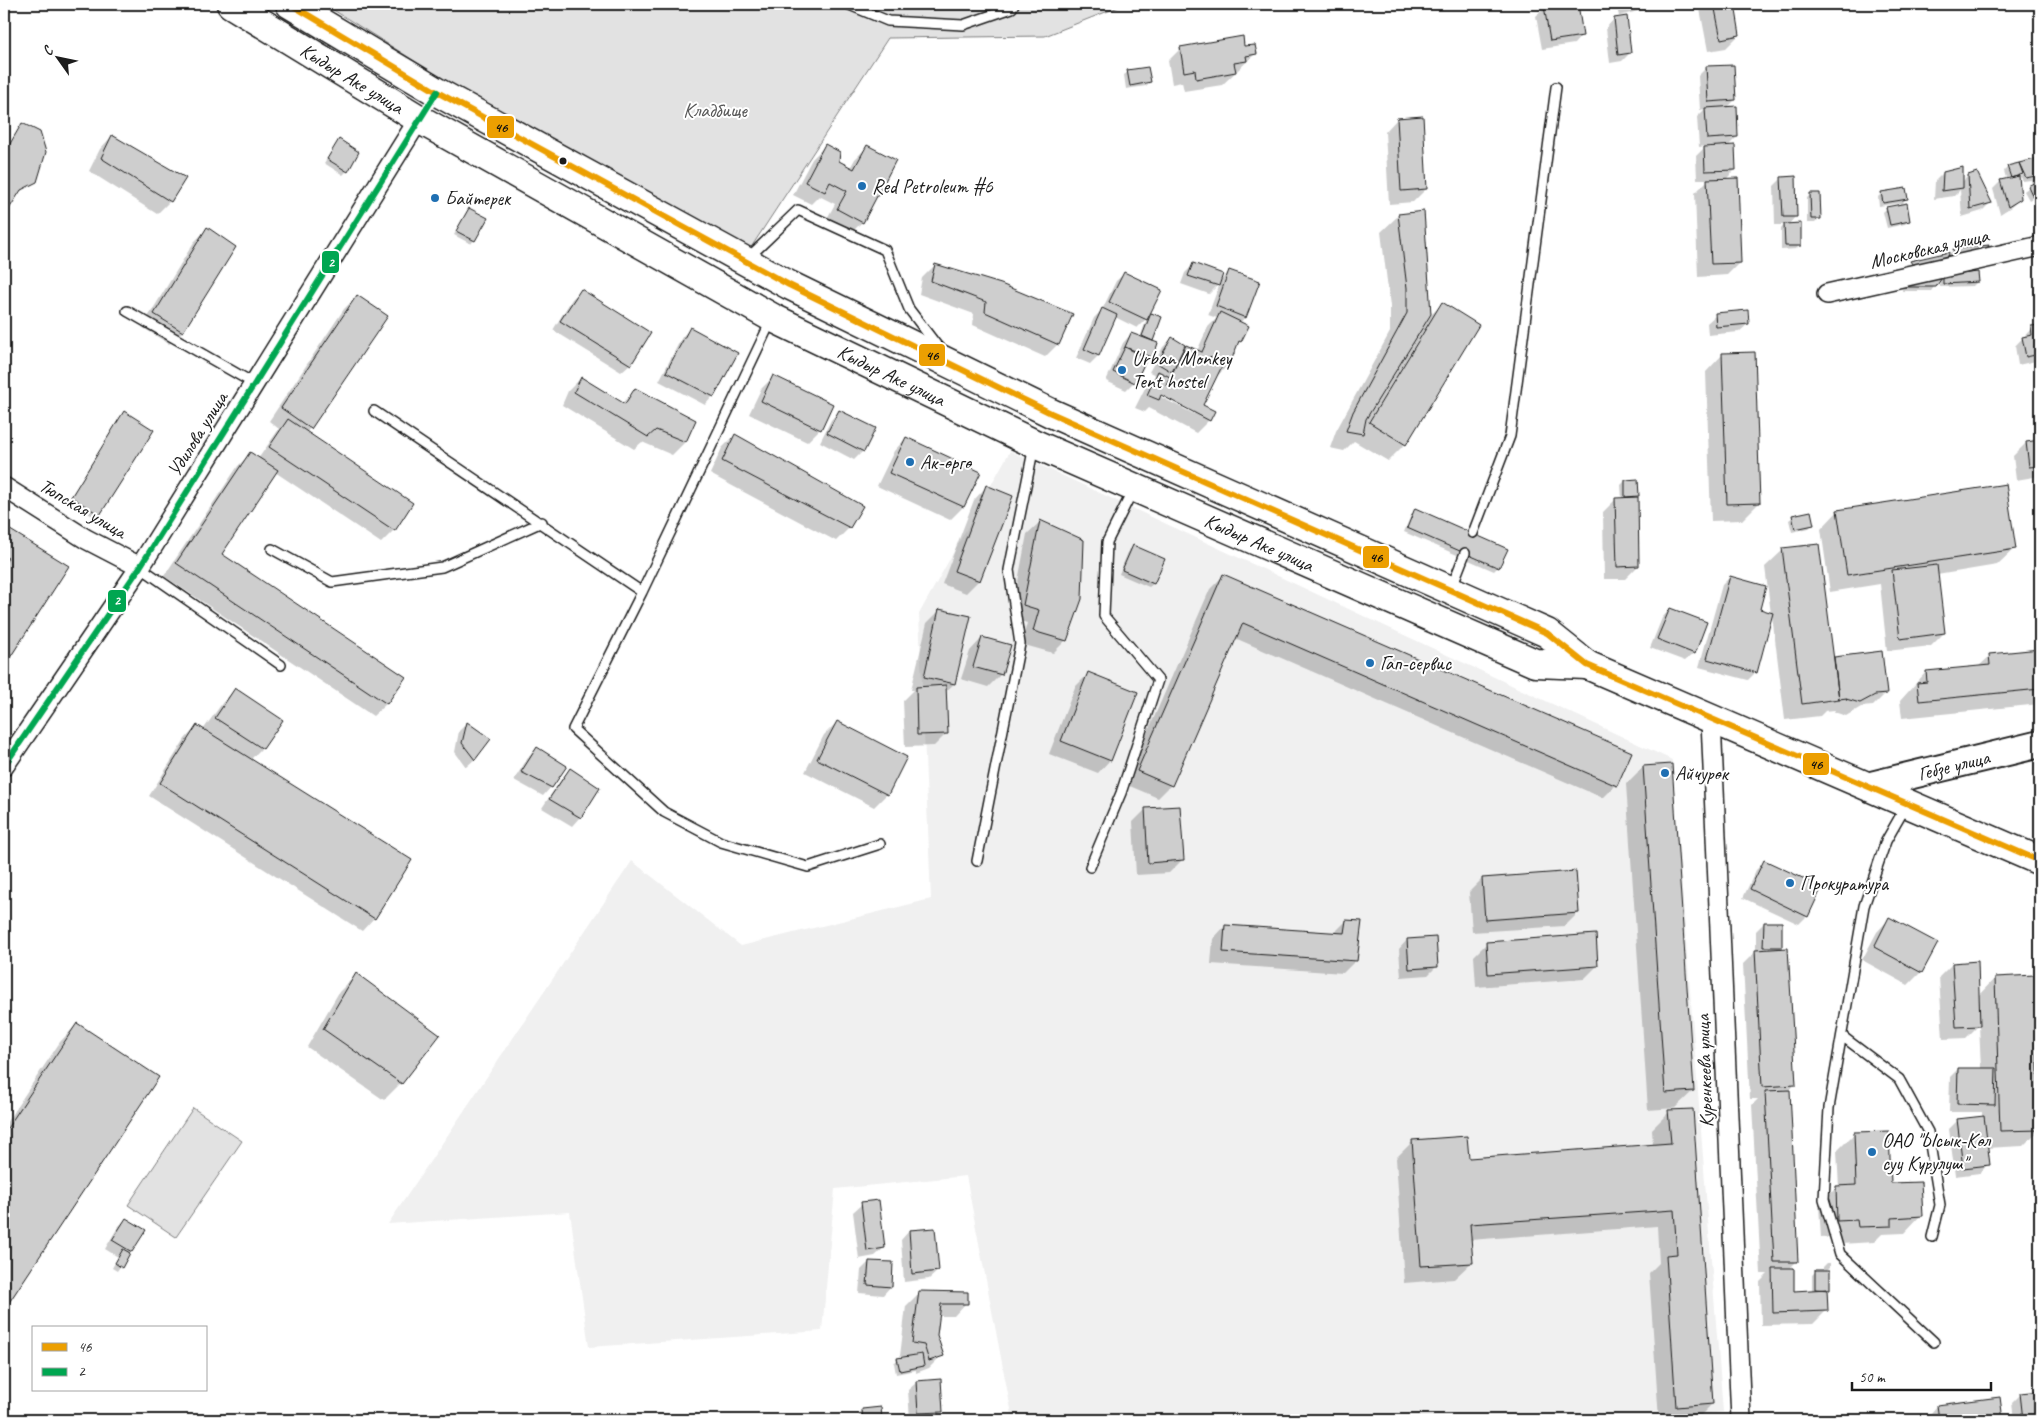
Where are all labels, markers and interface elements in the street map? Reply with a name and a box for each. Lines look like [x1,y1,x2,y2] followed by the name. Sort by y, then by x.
[32,32,82,82] north arrow
[296,37,409,120] street label: Кыдыр Аке улица
[39,42,58,59] text: С
[683,98,748,123] park label: Кладбище
[486,115,515,139] line badge: 46
[495,119,509,136] text: 46
[558,156,568,166] unlabelled marker
[872,174,994,199] place label: Red Petroleum #6
[856,180,868,192] marker: Red Petroleum #6
[445,186,512,211] place label: Байтерек
[429,192,441,204] marker: Байтерек
[1867,222,1992,274] street label: Московская улица
[321,250,340,274] line badge: 2
[328,254,336,271] text: 2
[833,339,950,413] street label: Кыдыр Аке улица
[918,343,946,367] line badge: 46
[1132,346,1234,394] place label: Urban Monkey Tent hostel
[926,347,940,364] text: 46
[1116,364,1128,376] marker: Urban Monkey Tent hostel
[162,386,234,481] street label: Удилова улица
[920,450,973,475] place label: Ак-өргө
[904,456,916,468] marker: Ак-өргө
[35,473,132,545] street label: Тюпская улица
[1201,508,1319,578] street label: Кыдыр Аке улица
[1362,545,1390,569] line badge: 46
[1370,549,1384,566] text: 46
[107,589,127,613] line badge: 2
[114,592,122,609] text: 2
[1380,651,1452,676] place label: Гап-сервис
[1364,657,1376,669] marker: Гап-сервис
[1915,744,1994,786] street label: Гебзе улица
[1802,752,1830,776] line badge: 46
[1810,756,1824,773] text: 46
[1675,761,1730,786] place label: Айчурөк
[1659,767,1671,779] marker: Айчурөк
[1800,871,1890,896] place label: Прокуратура
[1784,877,1796,889] marker: Прокуратура
[1690,1012,1719,1128] street label: Куренкеева улица
[1882,1128,1992,1176] place label: ОАО "Ысык-Көл суу Курулуш"
[1866,1146,1878,1158] marker: ОАО "Ысык-Көл суу Курулуш"
[32,1326,208,1392] legend
[78,1338,93,1357] text: 46
[1852,1359,1990,1391] scale bar
[78,1362,86,1381] text: 2
[1859,1368,1886,1387] text: 50 m

